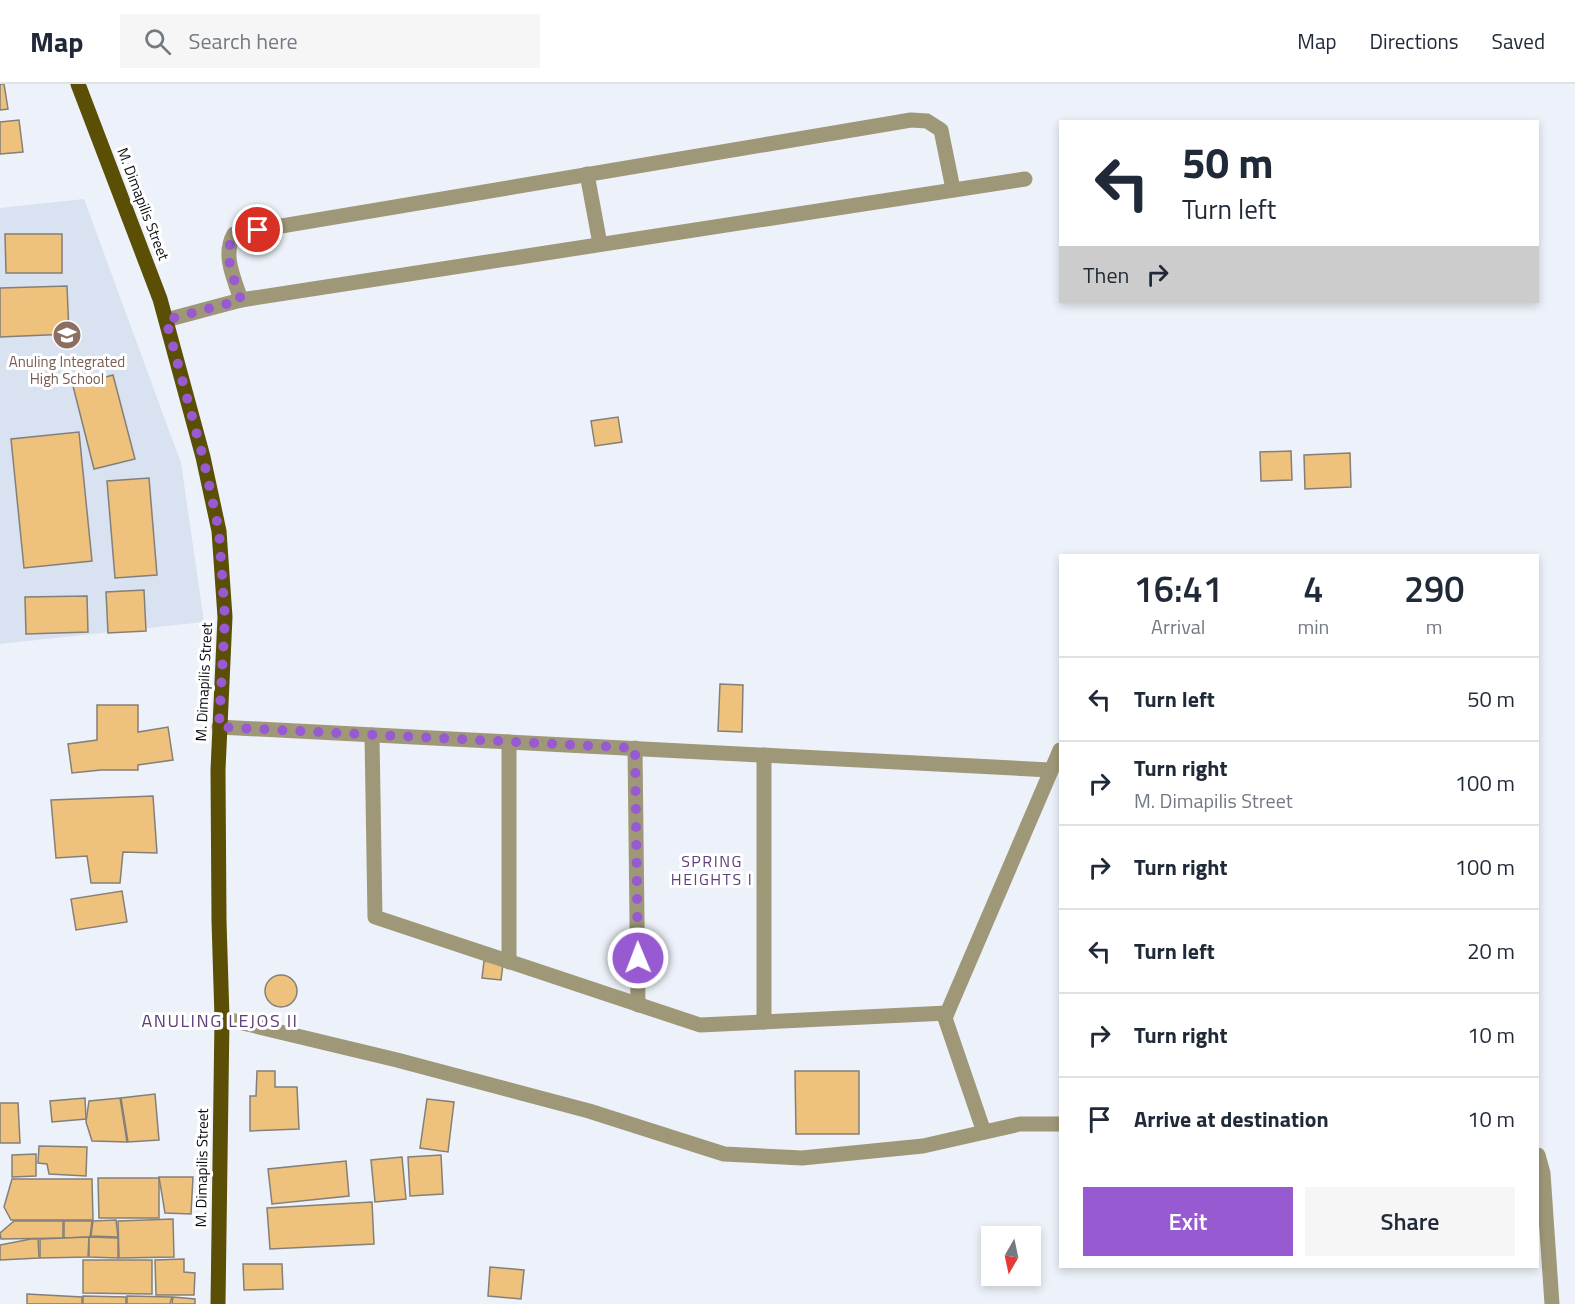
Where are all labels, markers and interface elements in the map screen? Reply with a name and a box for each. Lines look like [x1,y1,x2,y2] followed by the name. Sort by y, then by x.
[120,14,540,68] search box
[30,20,84,63] text: Map
[189,24,298,58] text: Search here
[141,25,174,58] icon: search
[1297,25,1337,57] text: Map
[1370,25,1459,57] text: Directions
[1492,25,1545,57] text: Saved
[1182,130,1274,194] text: 50 m
[111,144,176,264] street label: M. Dimapilis Street
[1083,144,1161,222] icon: left
[1182,188,1276,229] text: Turn left
[232,204,283,255] pin
[241,213,274,246] icon: arrive
[1083,258,1129,292] text: Then
[1141,258,1174,291] icon: right
[51,319,83,351] school or university icon: Anuling Integrated High School
[9,350,125,390] place label: Anuling Integrated High School
[1134,561,1223,616] text: 16:41
[1303,561,1323,616] text: 4
[1404,561,1464,616] text: 290
[1151,611,1205,642] text: Arrival
[1297,611,1329,642] text: min
[1426,611,1442,642] text: m
[189,621,218,742] street label: M. Dimapilis Street
[1134,682,1215,716] text: Turn left
[1467,682,1515,716] text: 50 m
[1083,683,1116,716] icon: left
[1134,751,1228,785] text: Turn right
[1455,766,1515,800] text: 100 m
[1083,767,1116,800] icon: right
[1134,785,1293,816] text: M. Dimapilis Street
[671,849,753,891] district label: SPRING HEIGHTS I
[1134,850,1228,884] text: Turn right
[1455,850,1515,884] text: 100 m
[1083,851,1116,884] icon: right
[606,926,670,990] position arrow
[1134,934,1215,968] text: Turn left
[1467,934,1515,968] text: 20 m
[1083,935,1116,968] icon: left
[142,1007,298,1034] district label: ANULING LEJOS II
[1134,1018,1228,1052] text: Turn right
[1467,1018,1515,1052] text: 10 m
[1083,1019,1116,1052] icon: right
[1134,1102,1329,1136] text: Arrive at destination
[1467,1102,1515,1136] text: 10 m
[1083,1103,1116,1136] icon: arrive
[189,1108,214,1228] street label: M. Dimapilis Street
[1083,1187,1293,1256] button: Exit
[1305,1187,1515,1256] button: Share
[981,1226,1041,1286] north arrow
[981,1226,1041,1286] map controls

